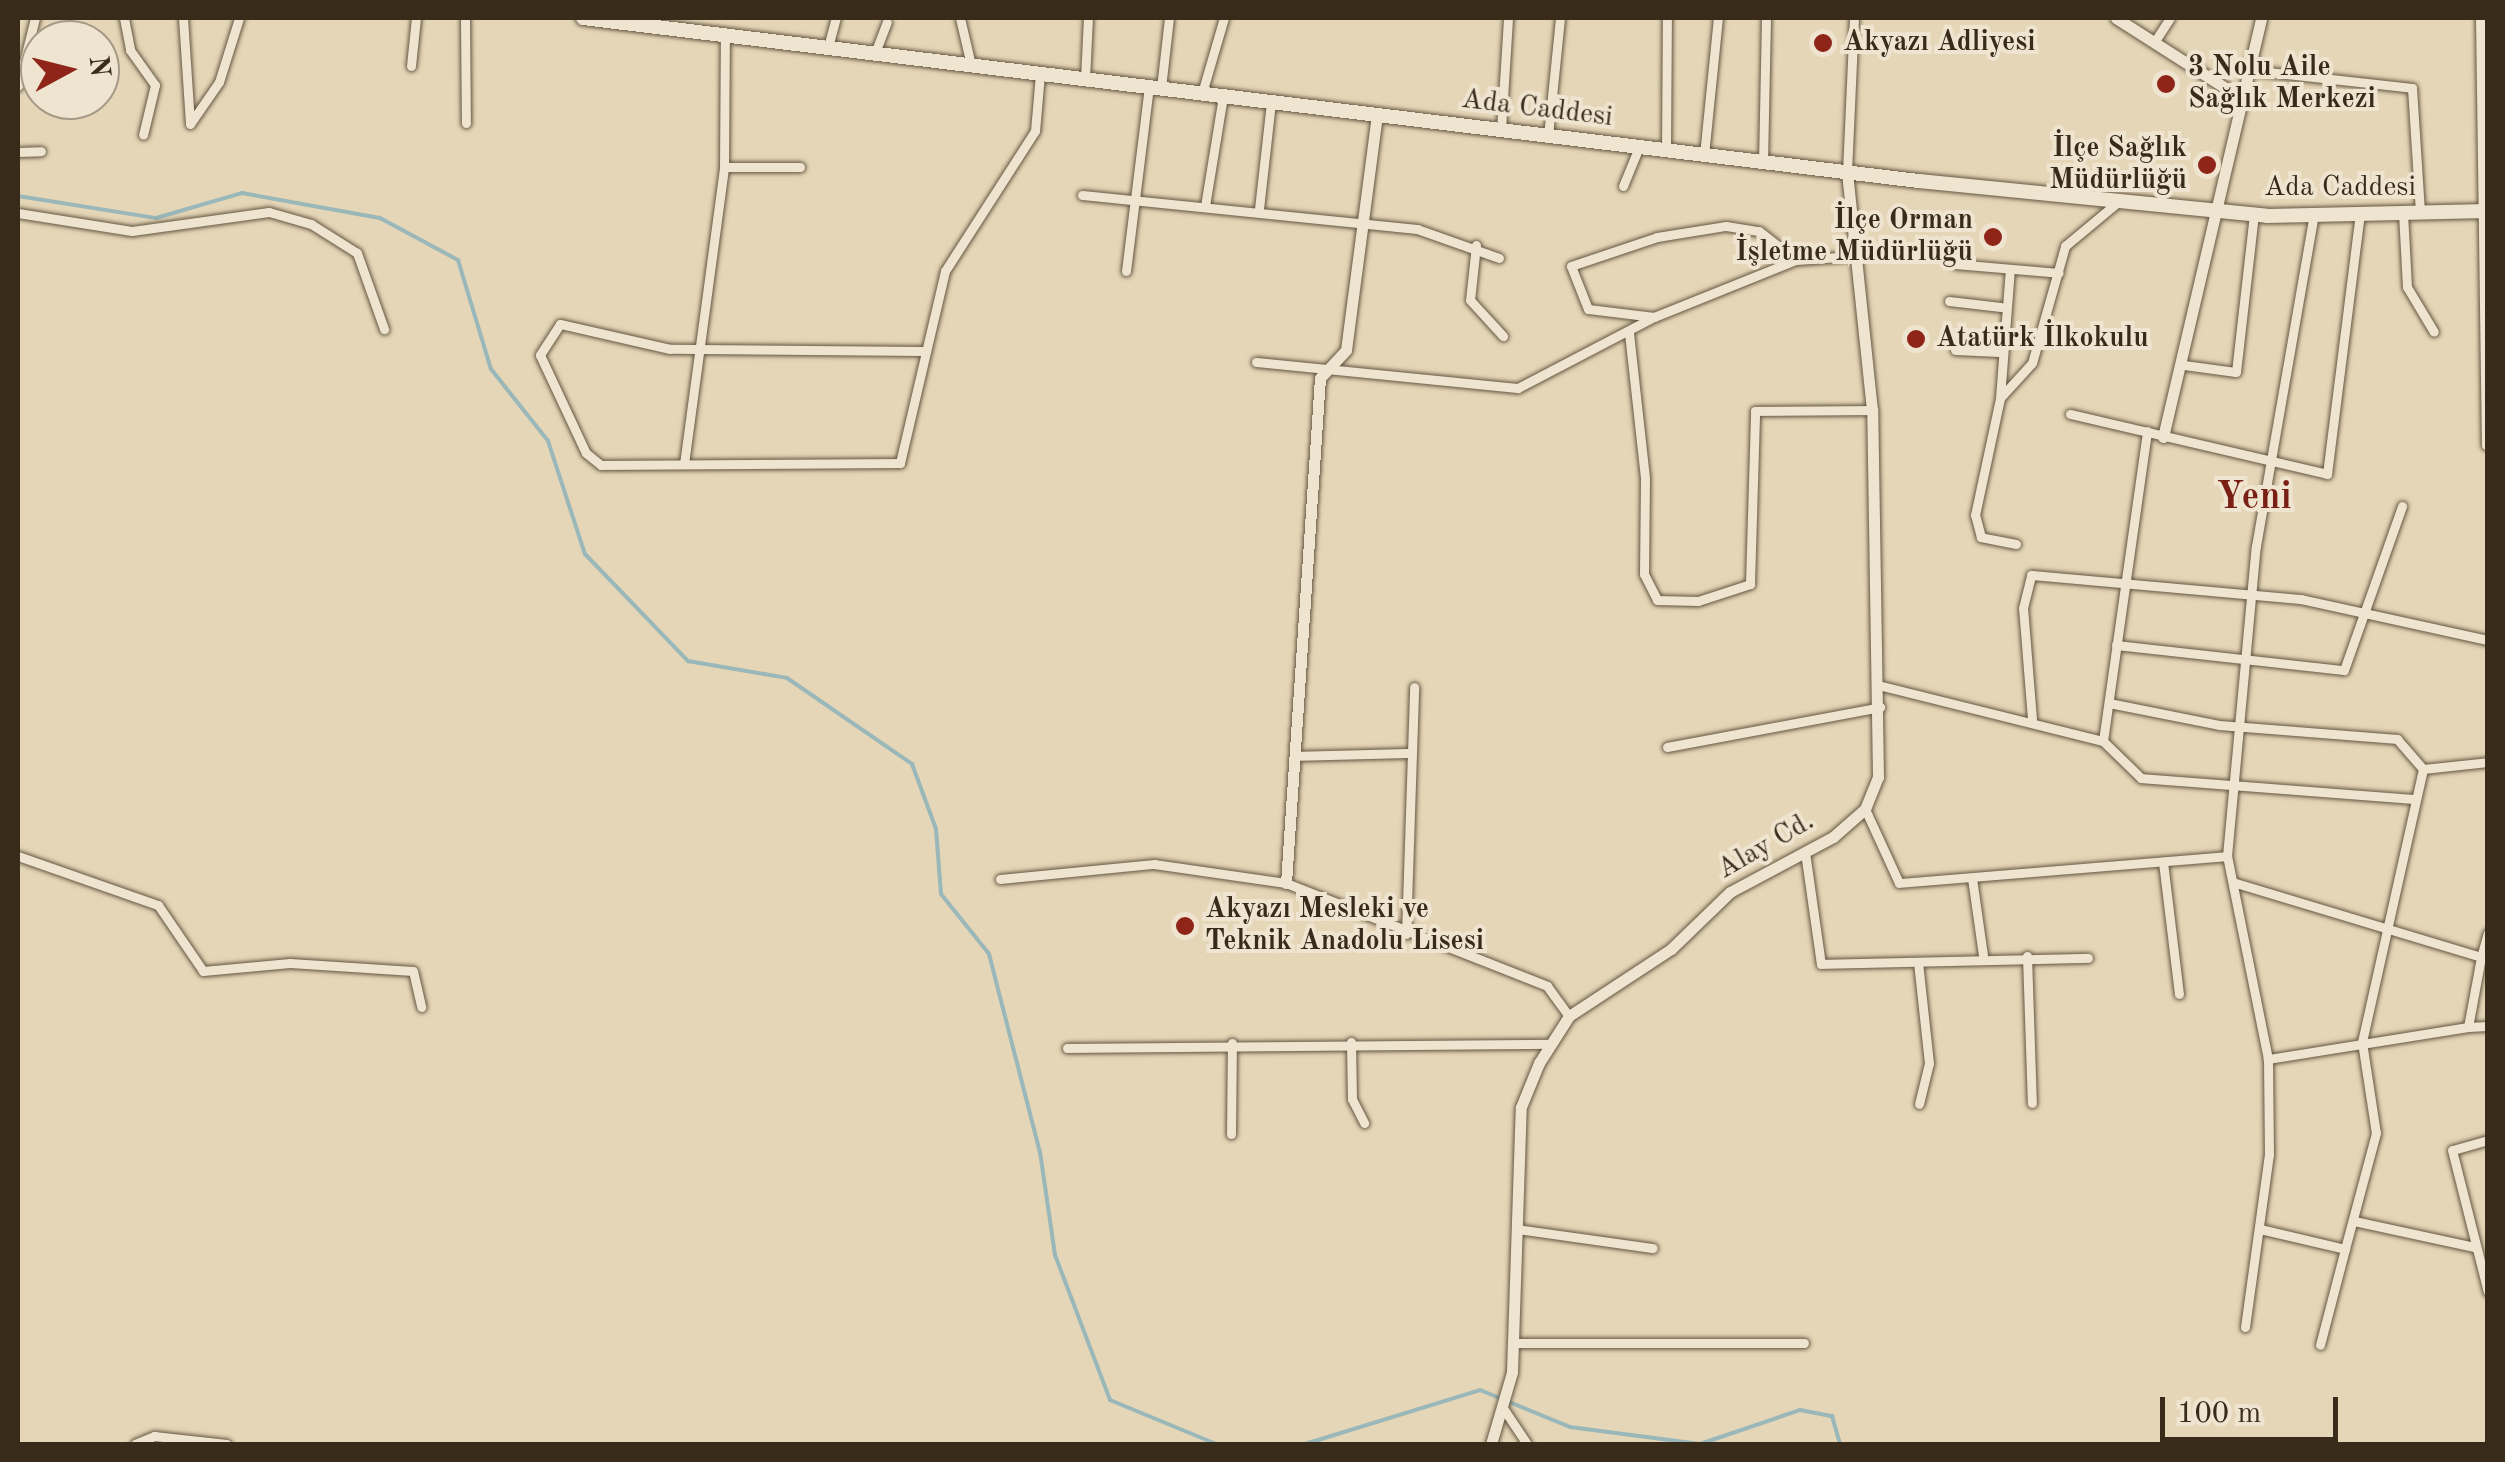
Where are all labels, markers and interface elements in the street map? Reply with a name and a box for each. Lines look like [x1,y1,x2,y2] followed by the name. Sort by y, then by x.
[20,20,120,120] north arrow
[1843,26,2036,60] place label: Akyazı Adliyesi
[1812,32,1834,54] marker: Akyazı Adliyesi
[2188,51,2376,117] place label: 3 Nolu Aile Sağlık Merkezi
[83,54,113,79] text: N
[2153,71,2179,97] marker: 3 Nolu Aile Sağlık Merkezi
[1459,83,1615,135] street label: Ada Caddesi
[2049,132,2187,198] place label: İlçe Sağlık Müdürlüğü
[2196,154,2218,176] marker: İlçe Sağlık Müdürlüğü
[2264,171,2416,205] street label: Ada Caddesi
[1735,204,1973,270] place label: İlçe Orman İşletme Müdürlüğü
[1982,226,2004,248] marker: İlçe Orman İşletme Müdürlüğü
[1936,322,2149,356] place label: Atatürk İlkokulu
[1905,328,1927,350] marker: Atatürk İlkokulu
[2216,476,2292,522] district label: Yeni
[1712,805,1820,887] street label: Alay Cd.
[1205,893,1484,959] place label: Akyazı Mesleki ve Teknik Anadolu Lisesi
[1174,915,1196,937] marker: Akyazı Mesleki ve Teknik Anadolu Lisesi
[2165,1377,2342,1439] scale bar
[2177,1399,2261,1429] text: 100 m

